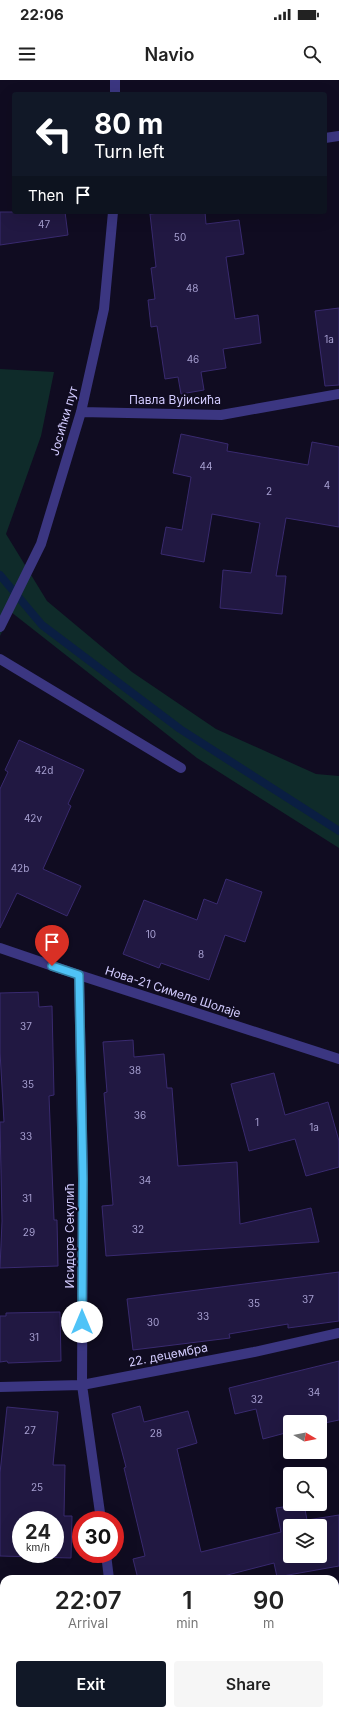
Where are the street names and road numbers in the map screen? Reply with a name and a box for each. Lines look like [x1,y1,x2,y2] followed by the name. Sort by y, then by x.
[46,384,81,457] street label: Јосићки пут
[129,392,221,407] street label: Павла Вујисића
[103,962,243,1021] street label: Нова-21 Симеле Шолаје
[62,1184,77,1289] street label: Исидоре Секулић
[127,1339,209,1370] street label: 22. децембра

